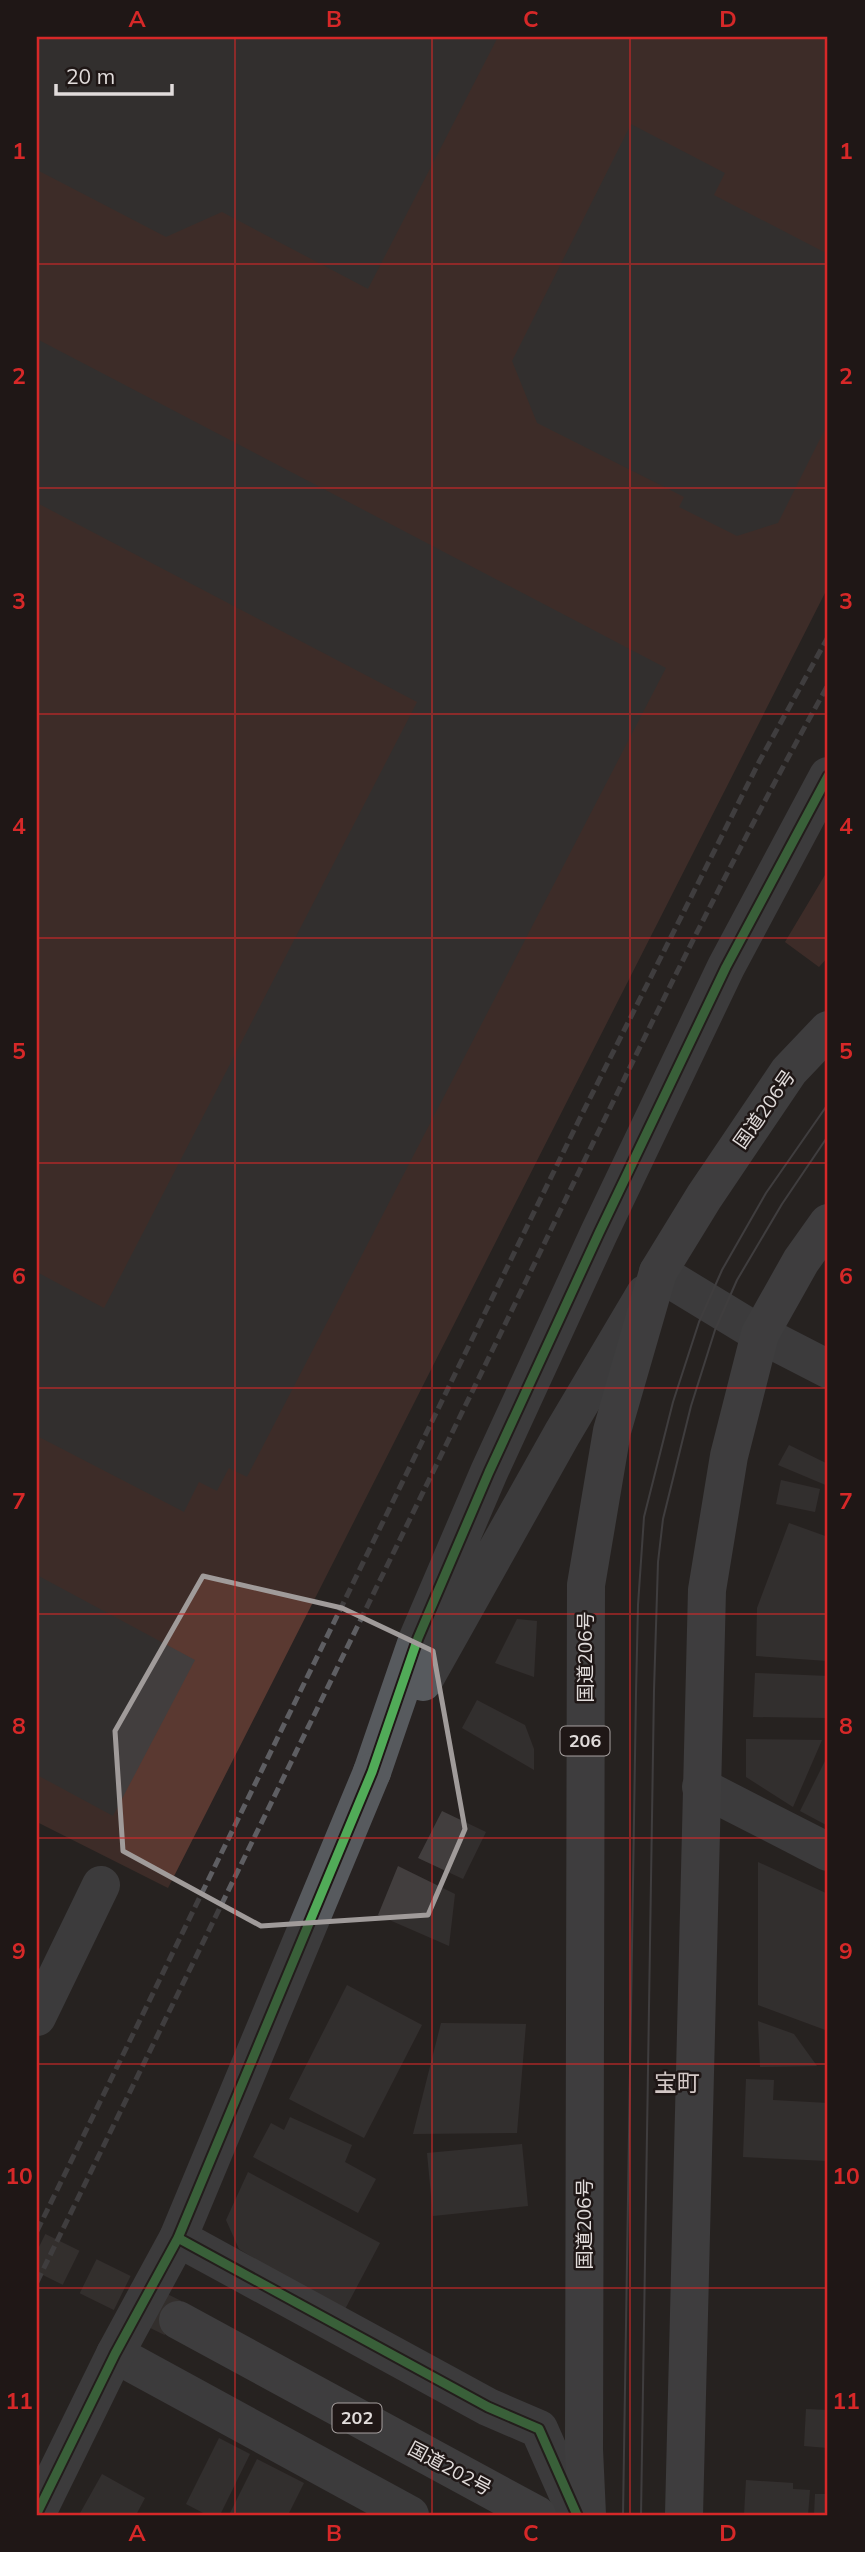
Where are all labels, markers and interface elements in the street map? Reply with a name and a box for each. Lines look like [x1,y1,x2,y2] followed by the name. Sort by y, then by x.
[128,4,146,33] text: A
[326,4,342,33] text: B
[523,4,539,33] text: C
[719,4,737,33] text: D
[56,52,172,96] scale bar
[66,63,115,89] text: 20 m
[12,136,26,165] text: 1
[839,136,853,165] text: 1
[12,361,26,390] text: 2
[839,361,853,390] text: 2
[12,586,26,615] text: 3
[839,586,853,615] text: 3
[12,811,26,840] text: 4
[839,811,853,840] text: 4
[12,1036,26,1065] text: 5
[839,1036,853,1065] text: 5
[728,1065,800,1153] street label: 国道206号
[12,1261,26,1290] text: 6
[839,1261,853,1290] text: 6
[12,1486,26,1515] text: 7
[839,1486,853,1515] text: 7
[573,1611,597,1703] street label: 国道206号
[12,1711,26,1740] text: 8
[839,1711,853,1740] text: 8
[560,1726,610,1756] road number: 206
[12,1936,26,1965] text: 9
[839,1936,853,1965] text: 9
[654,2068,700,2097] district label: 宝町
[5,2161,33,2190] text: 10
[832,2161,860,2190] text: 10
[572,2178,596,2270] street label: 国道206号
[5,2386,33,2415] text: 11
[832,2386,860,2415] text: 11
[332,2404,382,2432] road number: 202
[404,2436,496,2500] street label: 国道202号
[128,2518,146,2547] text: A
[326,2518,342,2547] text: B
[523,2518,539,2547] text: C
[719,2518,737,2547] text: D

